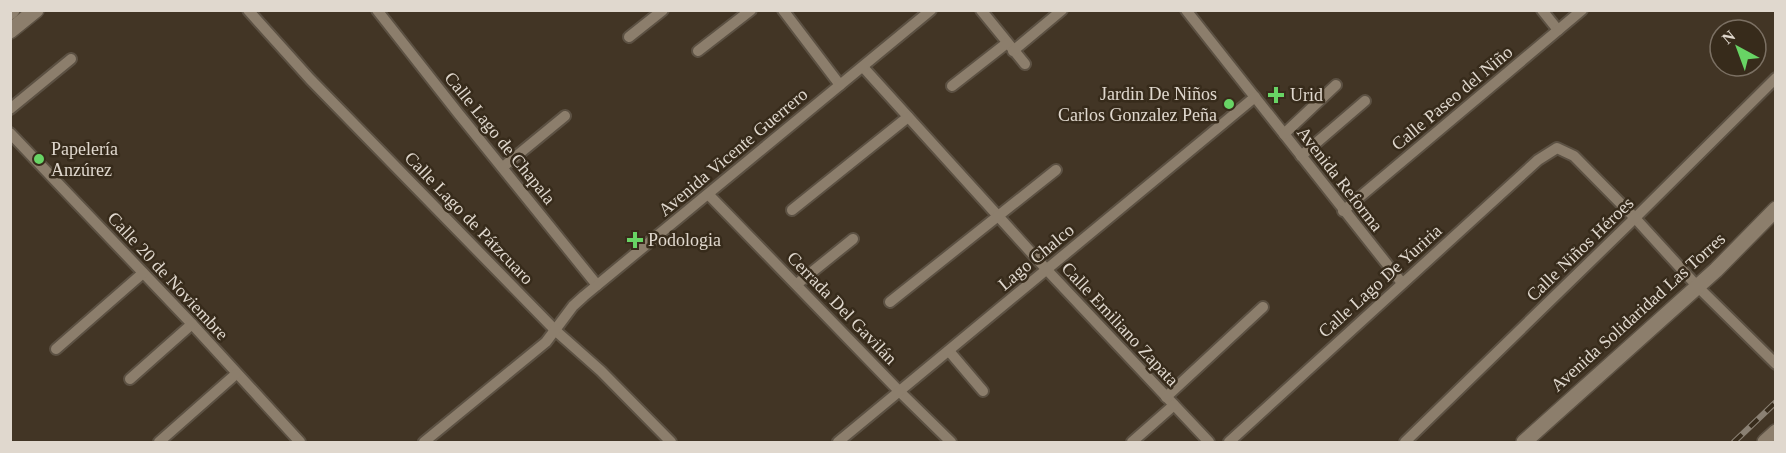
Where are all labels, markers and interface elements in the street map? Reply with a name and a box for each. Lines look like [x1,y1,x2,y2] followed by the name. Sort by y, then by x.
[1708,18,1768,78] north arrow
[1719,27,1739,47] text: N
[1388,42,1516,154] street label: Calle Paseo del Niño
[440,68,560,208] street label: Calle Lago de Chapala
[654,84,812,220] street label: Avenida Vicente Guerrero
[1058,84,1217,125] place label: Jardin De Niños Carlos Gonzalez Peña
[1290,85,1323,105] place label: Urid
[1267,86,1285,104] marker: Urid
[1222,97,1236,111] marker: Jardin De Niños Carlos Gonzalez Peña
[1293,123,1387,235] street label: Avenida Reforma
[51,139,118,180] place label: Papelería Anzúrez
[401,148,537,288] street label: Calle Lago de Pátzcuaro
[32,152,46,166] marker: Papelería Anzúrez
[1522,193,1638,305] street label: Calle Niños Héroes
[104,208,232,344] street label: Calle 20 de Noviembre
[994,220,1078,294] street label: Lago Chalco
[1314,220,1446,342] street label: Calle Lago De Yuriria
[1547,228,1729,396] street label: Avenida Solidaridad Las Torres
[648,230,721,250] place label: Podologia
[626,231,644,249] marker: Podologia
[783,247,901,369] street label: Cerrada Del Gavilán
[1057,258,1183,390] street label: Calle Emiliano Zapata

